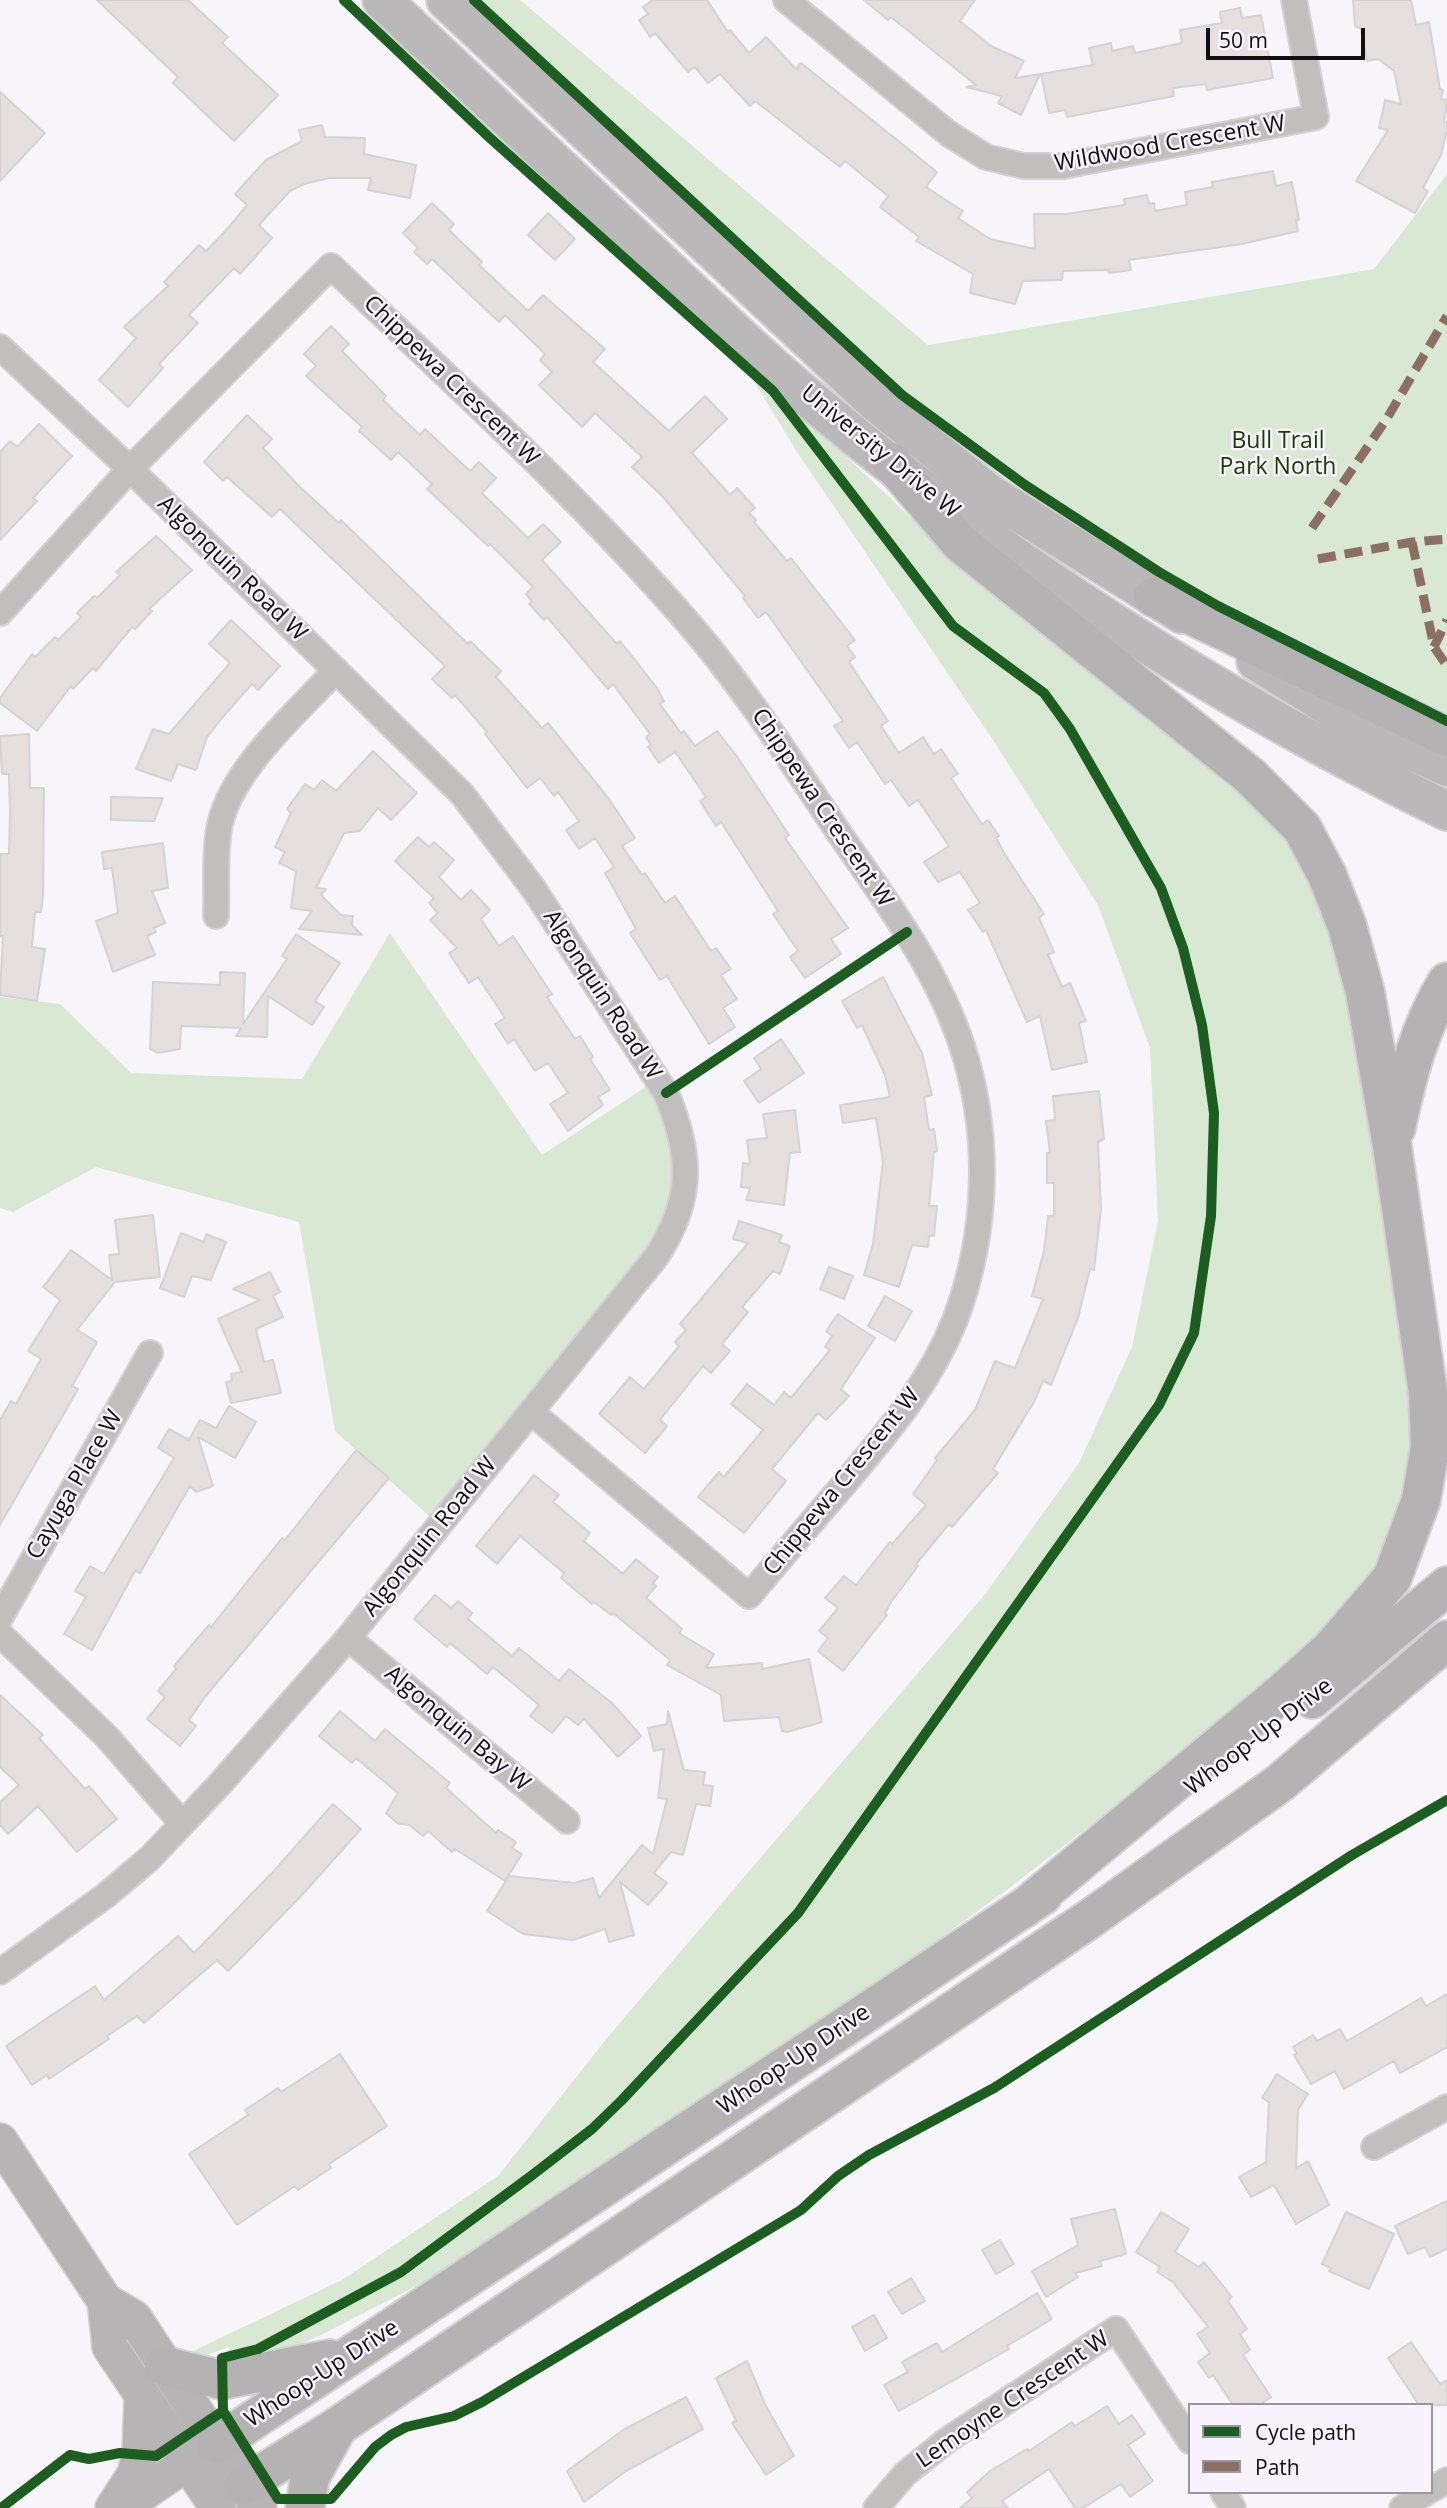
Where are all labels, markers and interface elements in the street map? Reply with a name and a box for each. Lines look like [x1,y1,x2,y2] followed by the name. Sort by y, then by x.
[1209,14,1368,58] scale bar
[1219,26,1268,54] text: 50 m
[1053,110,1287,178] street label: Wildwood Crescent W
[358,290,544,472] street label: Chippewa Crescent W
[795,379,965,525] street label: University Drive W
[1220,427,1336,481] park label: Bull Trail Park North
[152,491,312,647] street label: Algonquin Road W
[745,704,899,912] street label: Chippewa Crescent W
[537,905,667,1085] street label: Algonquin Road W
[758,1383,926,1581] street label: Chippewa Crescent W
[21,1405,129,1565] street label: Cayuga Place W
[357,1452,503,1622] street label: Algonquin Road W
[379,1660,535,1798] street label: Algonquin Bay W
[1180,1673,1338,1801] street label: Whoop-Up Drive
[713,1999,875,2121] street label: Whoop-Up Drive
[240,2314,404,2434] street label: Whoop-Up Drive
[912,2325,1114,2475] street label: Lemoyne Crescent W
[1188,2403,1433,2494] legend
[1255,2418,1356,2446] text: Cycle path
[1255,2453,1300,2481] text: Path

